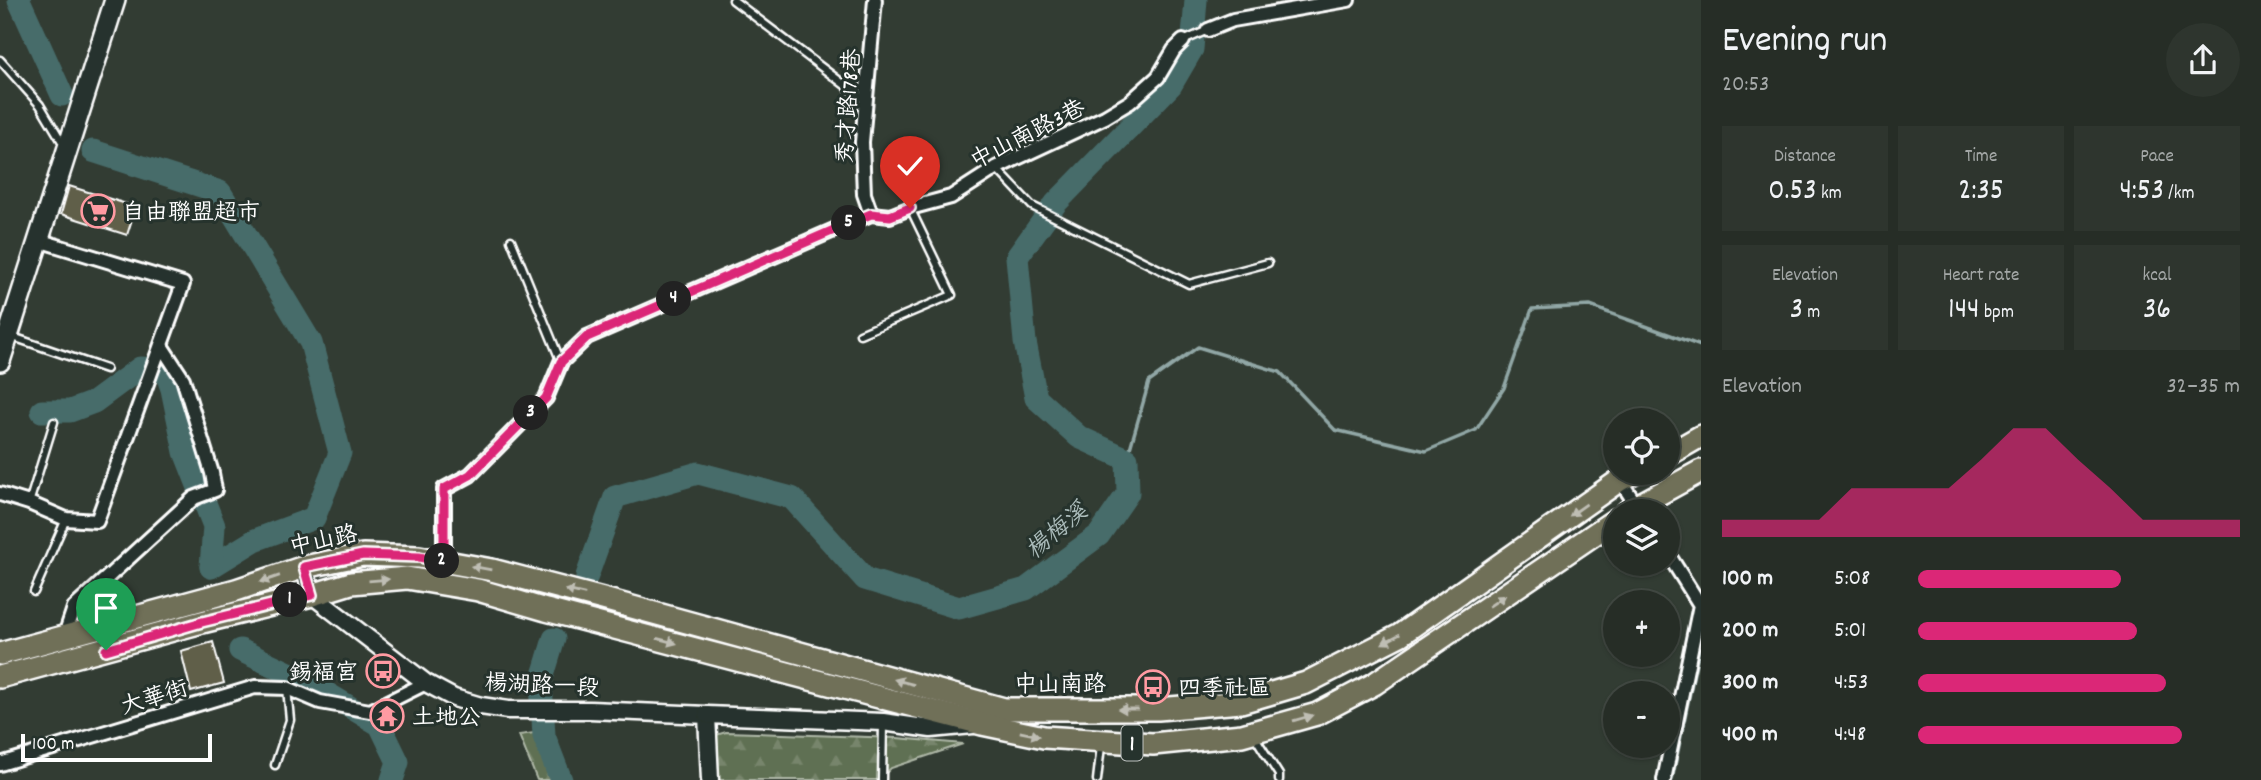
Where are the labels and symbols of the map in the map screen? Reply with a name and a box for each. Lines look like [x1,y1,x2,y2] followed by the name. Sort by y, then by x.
[830,47,871,165] street label: 秀才路178巷
[965,93,1093,179] street label: 中山南路3巷
[880,136,940,208] pin
[79,192,117,230] supermarket icon: 自由聯盟超市
[122,198,260,231] place label: 自由聯盟超市
[832,206,866,241] pin: 5
[656,282,692,316] pin: 4
[514,396,548,430] pin: 3
[1019,495,1098,568] water label: 楊梅溪
[1569,503,1587,517] one-way arrow
[287,519,361,566] street label: 中山路
[424,544,460,578] pin: 2
[470,562,492,573] one-way arrow
[260,574,281,585] one-way arrow
[368,574,390,585] one-way arrow
[76,578,136,650] pin
[272,582,308,618] pin: 1
[564,586,586,597] one-way arrow
[1488,594,1506,608] one-way arrow
[1381,633,1401,645] one-way arrow
[656,636,678,647] one-way arrow
[364,652,402,690] bus stop icon: 錫褔宮
[289,658,358,691] place label: 錫褔宮
[484,668,600,707] street label: 楊湖路一段
[1134,668,1172,706] bus stop icon: 四季社區
[1014,670,1106,703] street label: 中山南路
[117,673,193,725] street label: 大華街
[1178,674,1270,707] place label: 四季社區
[893,676,914,686] one-way arrow
[368,697,406,735] temple icon: 土地公
[412,703,481,736] place label: 土地公
[1117,703,1139,715] one-way arrow
[1292,712,1314,723] one-way arrow
[1122,726,1142,760] road number: 1
[1019,728,1041,739] one-way arrow
[21,731,212,763] scale bar

